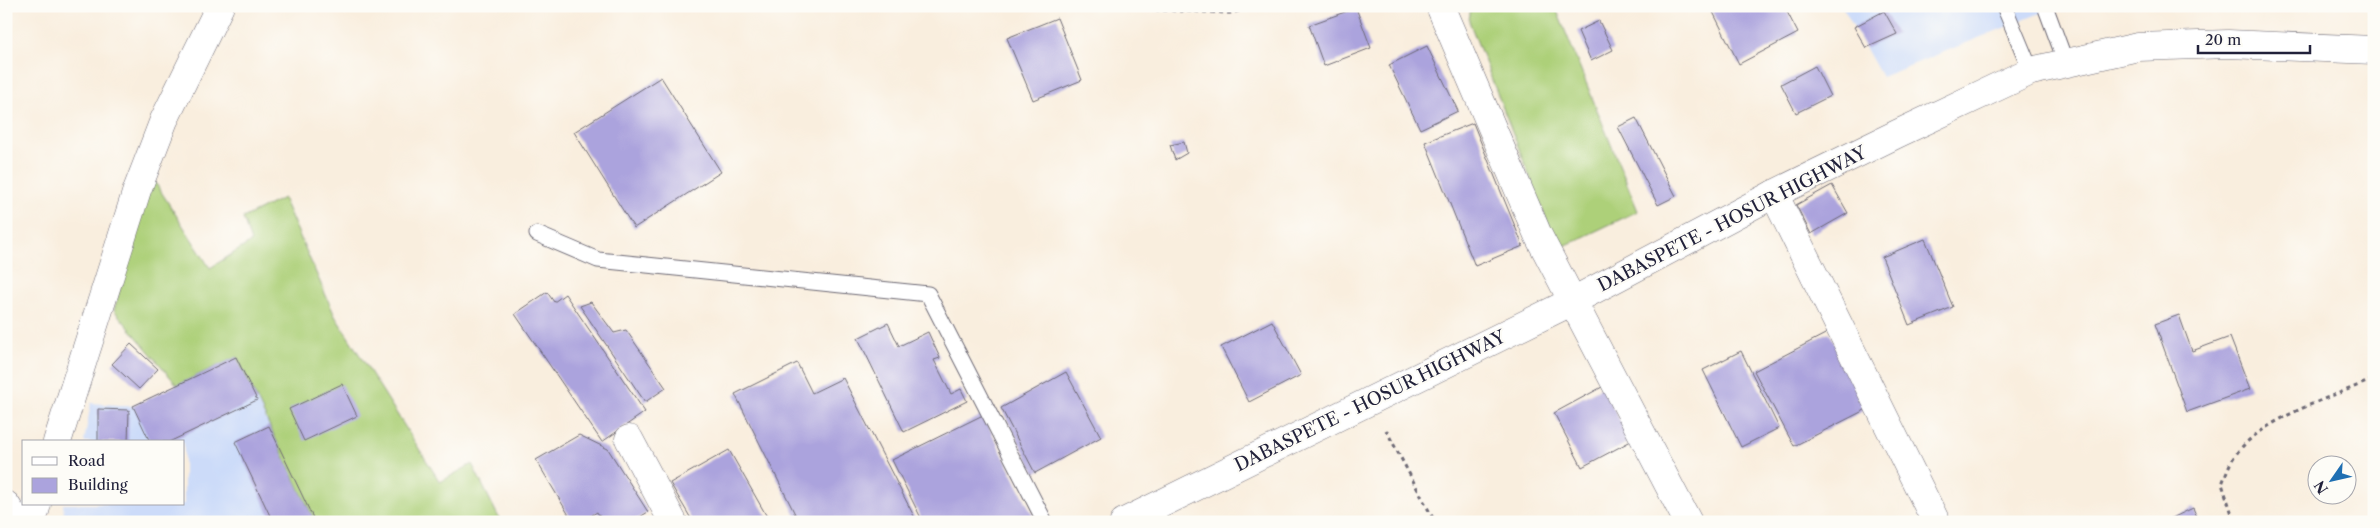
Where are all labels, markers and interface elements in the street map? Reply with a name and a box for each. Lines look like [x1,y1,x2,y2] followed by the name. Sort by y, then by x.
[2198,22,2310,54] scale bar
[2205,30,2241,49] text: 20 m
[1594,141,1871,297] street label: DABASPETE - HOSUR HIGHWAY
[1231,325,1510,476] street label: DABASPETE - HOSUR HIGHWAY
[22,440,185,506] legend
[68,451,105,470] text: Road
[2308,456,2358,506] north arrow
[68,475,128,494] text: Building
[2310,477,2332,497] text: N

